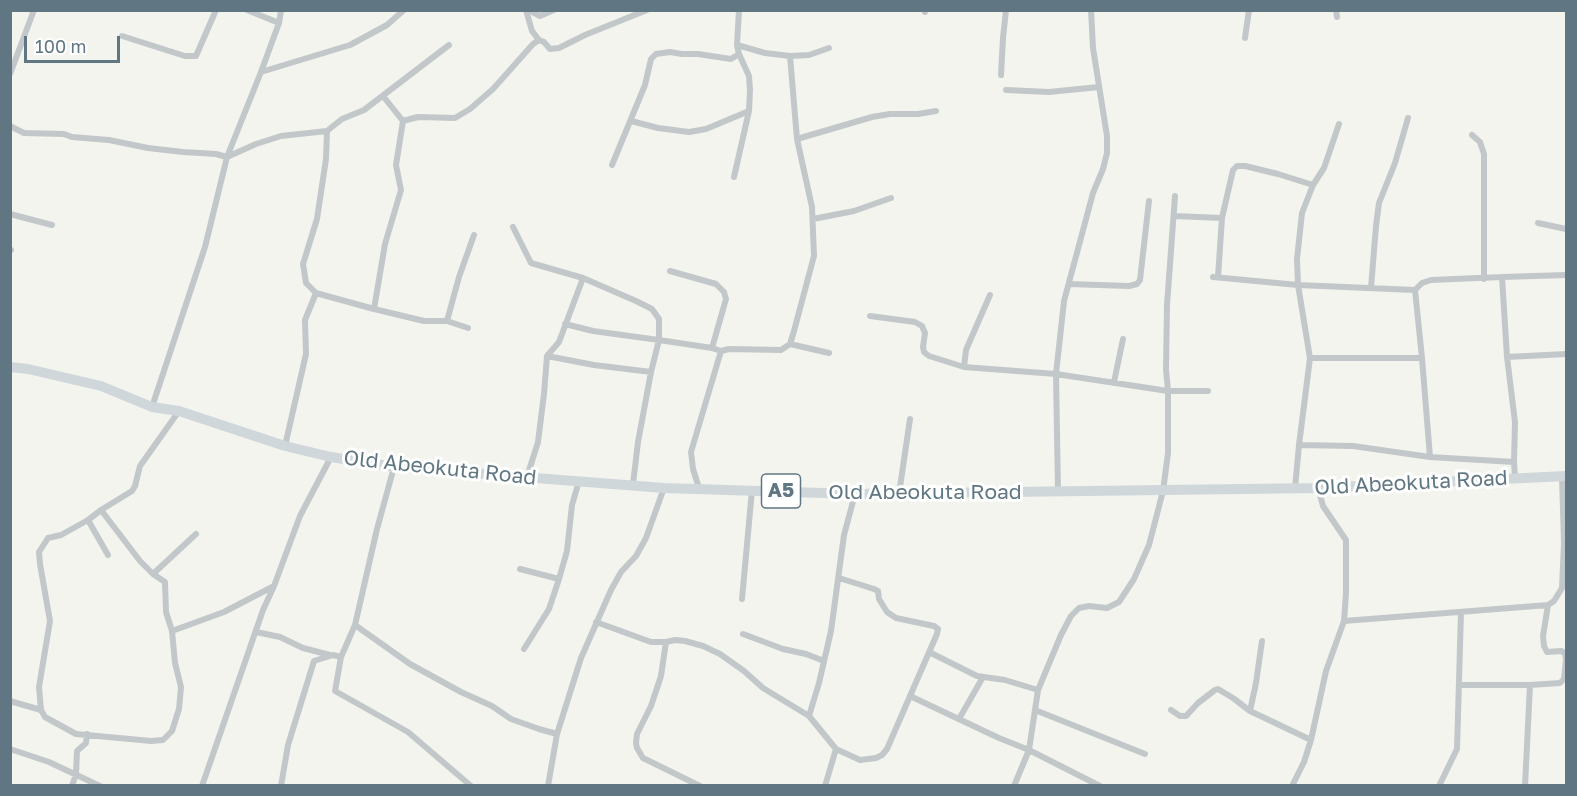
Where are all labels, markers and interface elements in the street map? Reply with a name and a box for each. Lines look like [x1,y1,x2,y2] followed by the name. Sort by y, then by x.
[27,24,123,62] scale bar
[35,35,86,57] text: 100 m
[342,445,538,491] street label: Old Abeokuta Road
[1314,465,1508,501] street label: Old Abeokuta Road
[762,474,800,508] road number: A5
[828,479,1022,505] street label: Old Abeokuta Road

